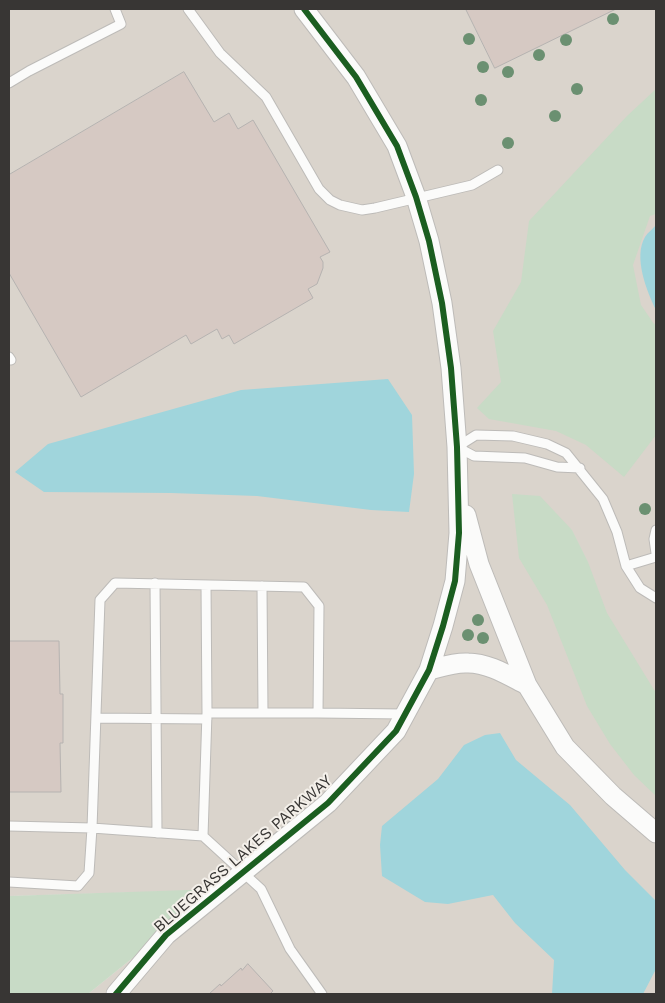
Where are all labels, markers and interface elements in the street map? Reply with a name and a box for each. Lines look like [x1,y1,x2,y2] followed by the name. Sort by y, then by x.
[150,771,336,937] street label: BLUEGRASS LAKES PARKWAY

